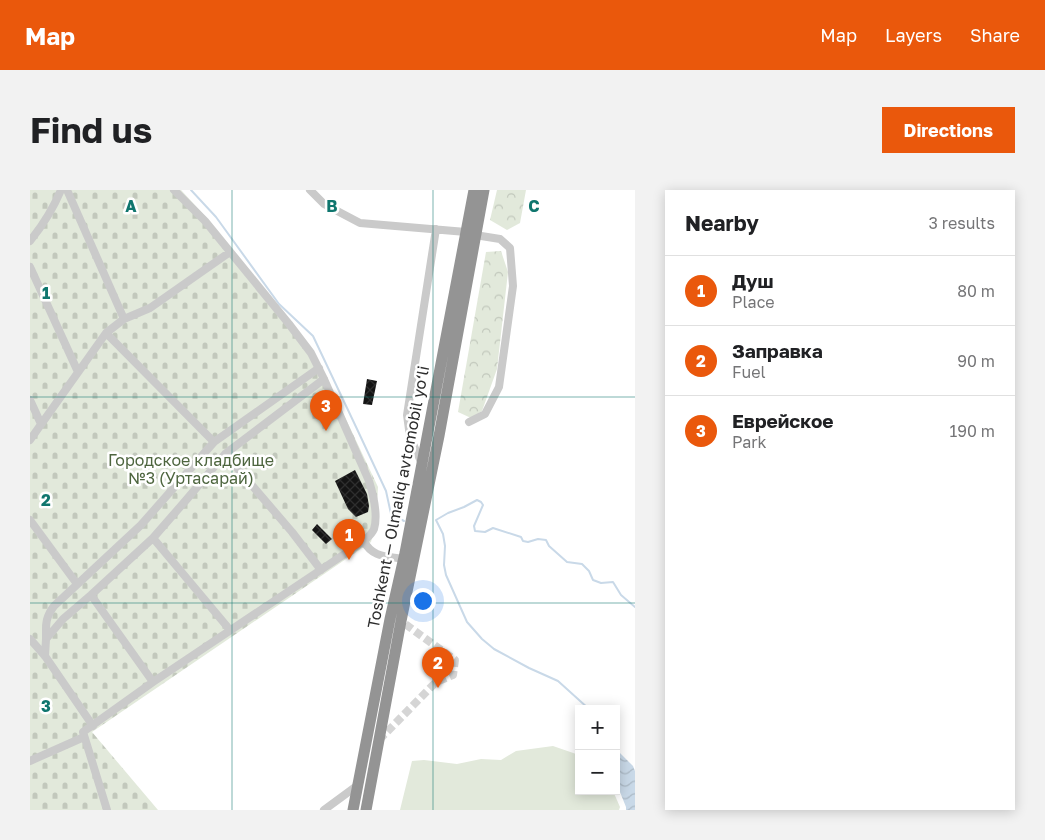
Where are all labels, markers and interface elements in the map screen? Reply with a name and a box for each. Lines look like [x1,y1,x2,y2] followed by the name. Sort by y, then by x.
[25,21,75,50] text: Map
[820,24,857,46] text: Map
[885,24,942,46] text: Layers
[970,24,1020,46] text: Share
[882,107,1015,153] button: Directions
[30,109,152,151] text: Find us
[125,196,137,216] text: A
[326,196,338,216] text: B
[528,196,540,216] text: C
[685,210,759,236] text: Nearby
[928,213,995,233] text: 3 results
[732,269,773,292] text: Душ
[697,281,705,301] text: 1
[957,281,995,301] text: 80 m
[42,283,50,303] text: 1
[732,292,775,312] text: Place
[732,339,823,362] text: Заправка
[696,351,706,371] text: 2
[957,351,995,371] text: 90 m
[732,362,766,382] text: Fuel
[363,364,433,630] street label: Toshkent — Olmaliq avtomobil yo‘li
[310,390,342,431] pin: 3
[732,409,834,432] text: Еврейское
[696,421,706,441] text: 3
[949,421,995,441] text: 190 m
[732,432,767,452] text: Park
[108,450,274,488] park label: Городское кладбище №3 (Уртасарай)
[41,490,51,510] text: 2
[333,519,365,560] pin: 1
[410,588,436,614] your location
[422,647,454,688] pin: 2
[41,696,51,716] text: 3
[575,705,620,795] map controls
[575,705,620,750] button: +
[575,750,620,795] button: −

